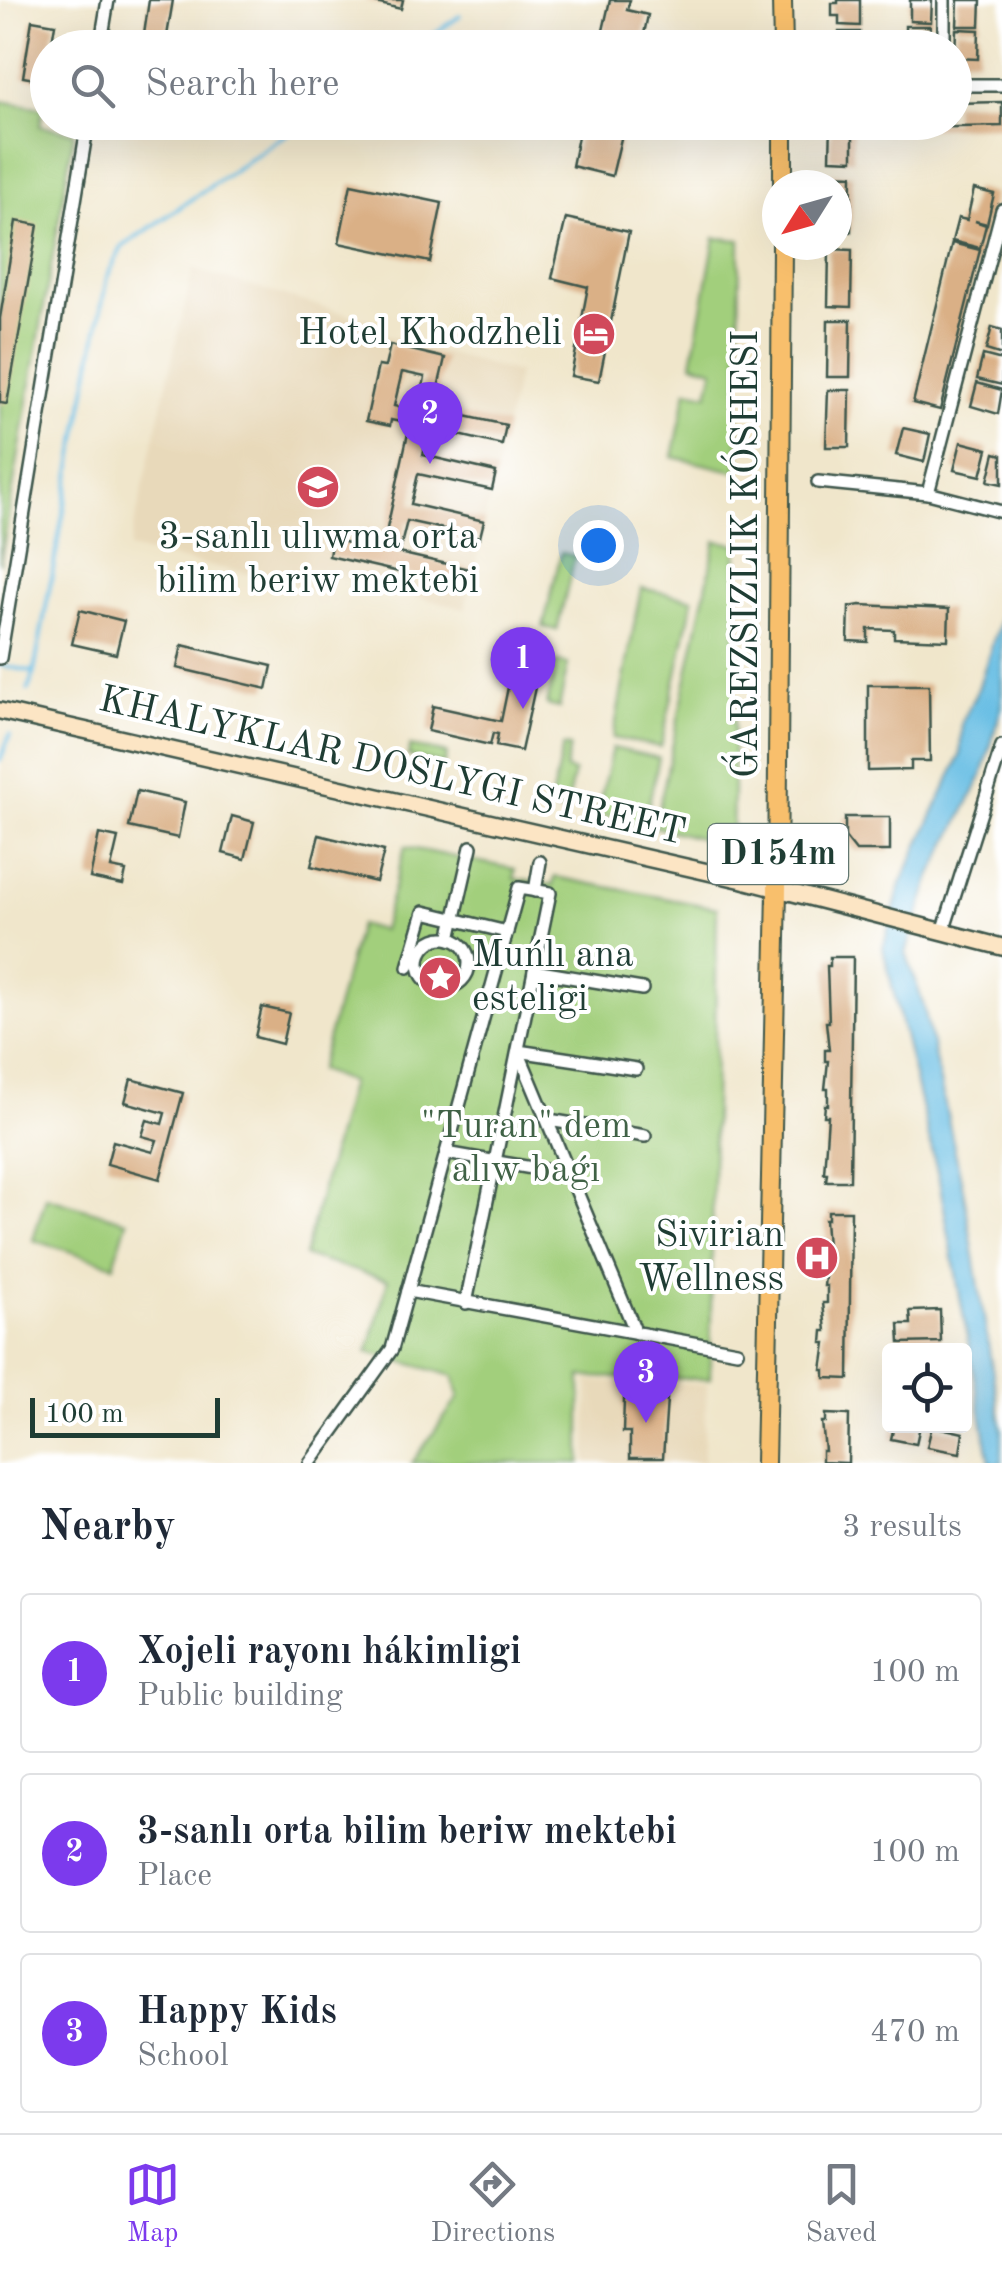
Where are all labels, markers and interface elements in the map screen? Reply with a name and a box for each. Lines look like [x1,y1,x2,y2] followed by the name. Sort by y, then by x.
[30,30,972,140] search box
[65,58,120,113] icon: search
[145,66,340,104] text: Search here
[762,170,852,260] north arrow
[571,311,617,357] hotel icon: Hotel Khodzheli
[298,315,562,353] place label: Hotel Khodzheli
[720,330,766,778] street label: ǴAREZSIZLIK KÓSHESI
[398,382,462,464] pin: 2
[295,464,341,510] school or university icon: 3-sanlı ulıwma orta bilim beriw mektebi
[157,519,479,601] place label: 3-sanlı ulıwma orta bilim beriw mektebi
[573,520,624,571] your location
[490,626,556,709] pin: 1
[95,681,689,853] street label: KHALYKLAR DOSLYGI STREET
[708,824,848,884] road number: D154m
[472,937,634,1019] place label: Muńlı ana esteligi
[417,955,463,1001] place icon: Muńlı ana esteligi
[421,1108,631,1190] park label: "Turan" dem alıw baǵı
[638,1217,784,1299] place label: Sivirian Wellness
[794,1235,840,1281] hospital icon: Sivirian Wellness
[614,1340,678,1423] pin: 3
[882,1343,972,1433] map controls
[882,1343,972,1433] button: locate
[30,1393,220,1438] scale bar
[45,1401,124,1429] text: 100 m
[40,1507,176,1549] text: Nearby
[842,1512,962,1544] text: 3 results
[137,1634,521,1672] text: Xojeli rayonı hákimligi
[65,1657,84,1689] text: 1
[870,1657,960,1689] text: 100 m
[137,1681,343,1713] text: Public building
[137,1814,677,1852] text: 3-sanlı orta bilim beriw mektebi
[65,1837,84,1869] text: 2
[870,1837,960,1869] text: 100 m
[137,1861,212,1893] text: Place
[137,1994,337,2032] text: Happy Kids
[65,2017,84,2049] text: 3
[870,2017,960,2049] text: 470 m
[137,2041,229,2073] text: School
[125,2157,180,2252] tab: Map
[431,2157,555,2252] tab: Directions
[805,2157,877,2252] tab: Saved

